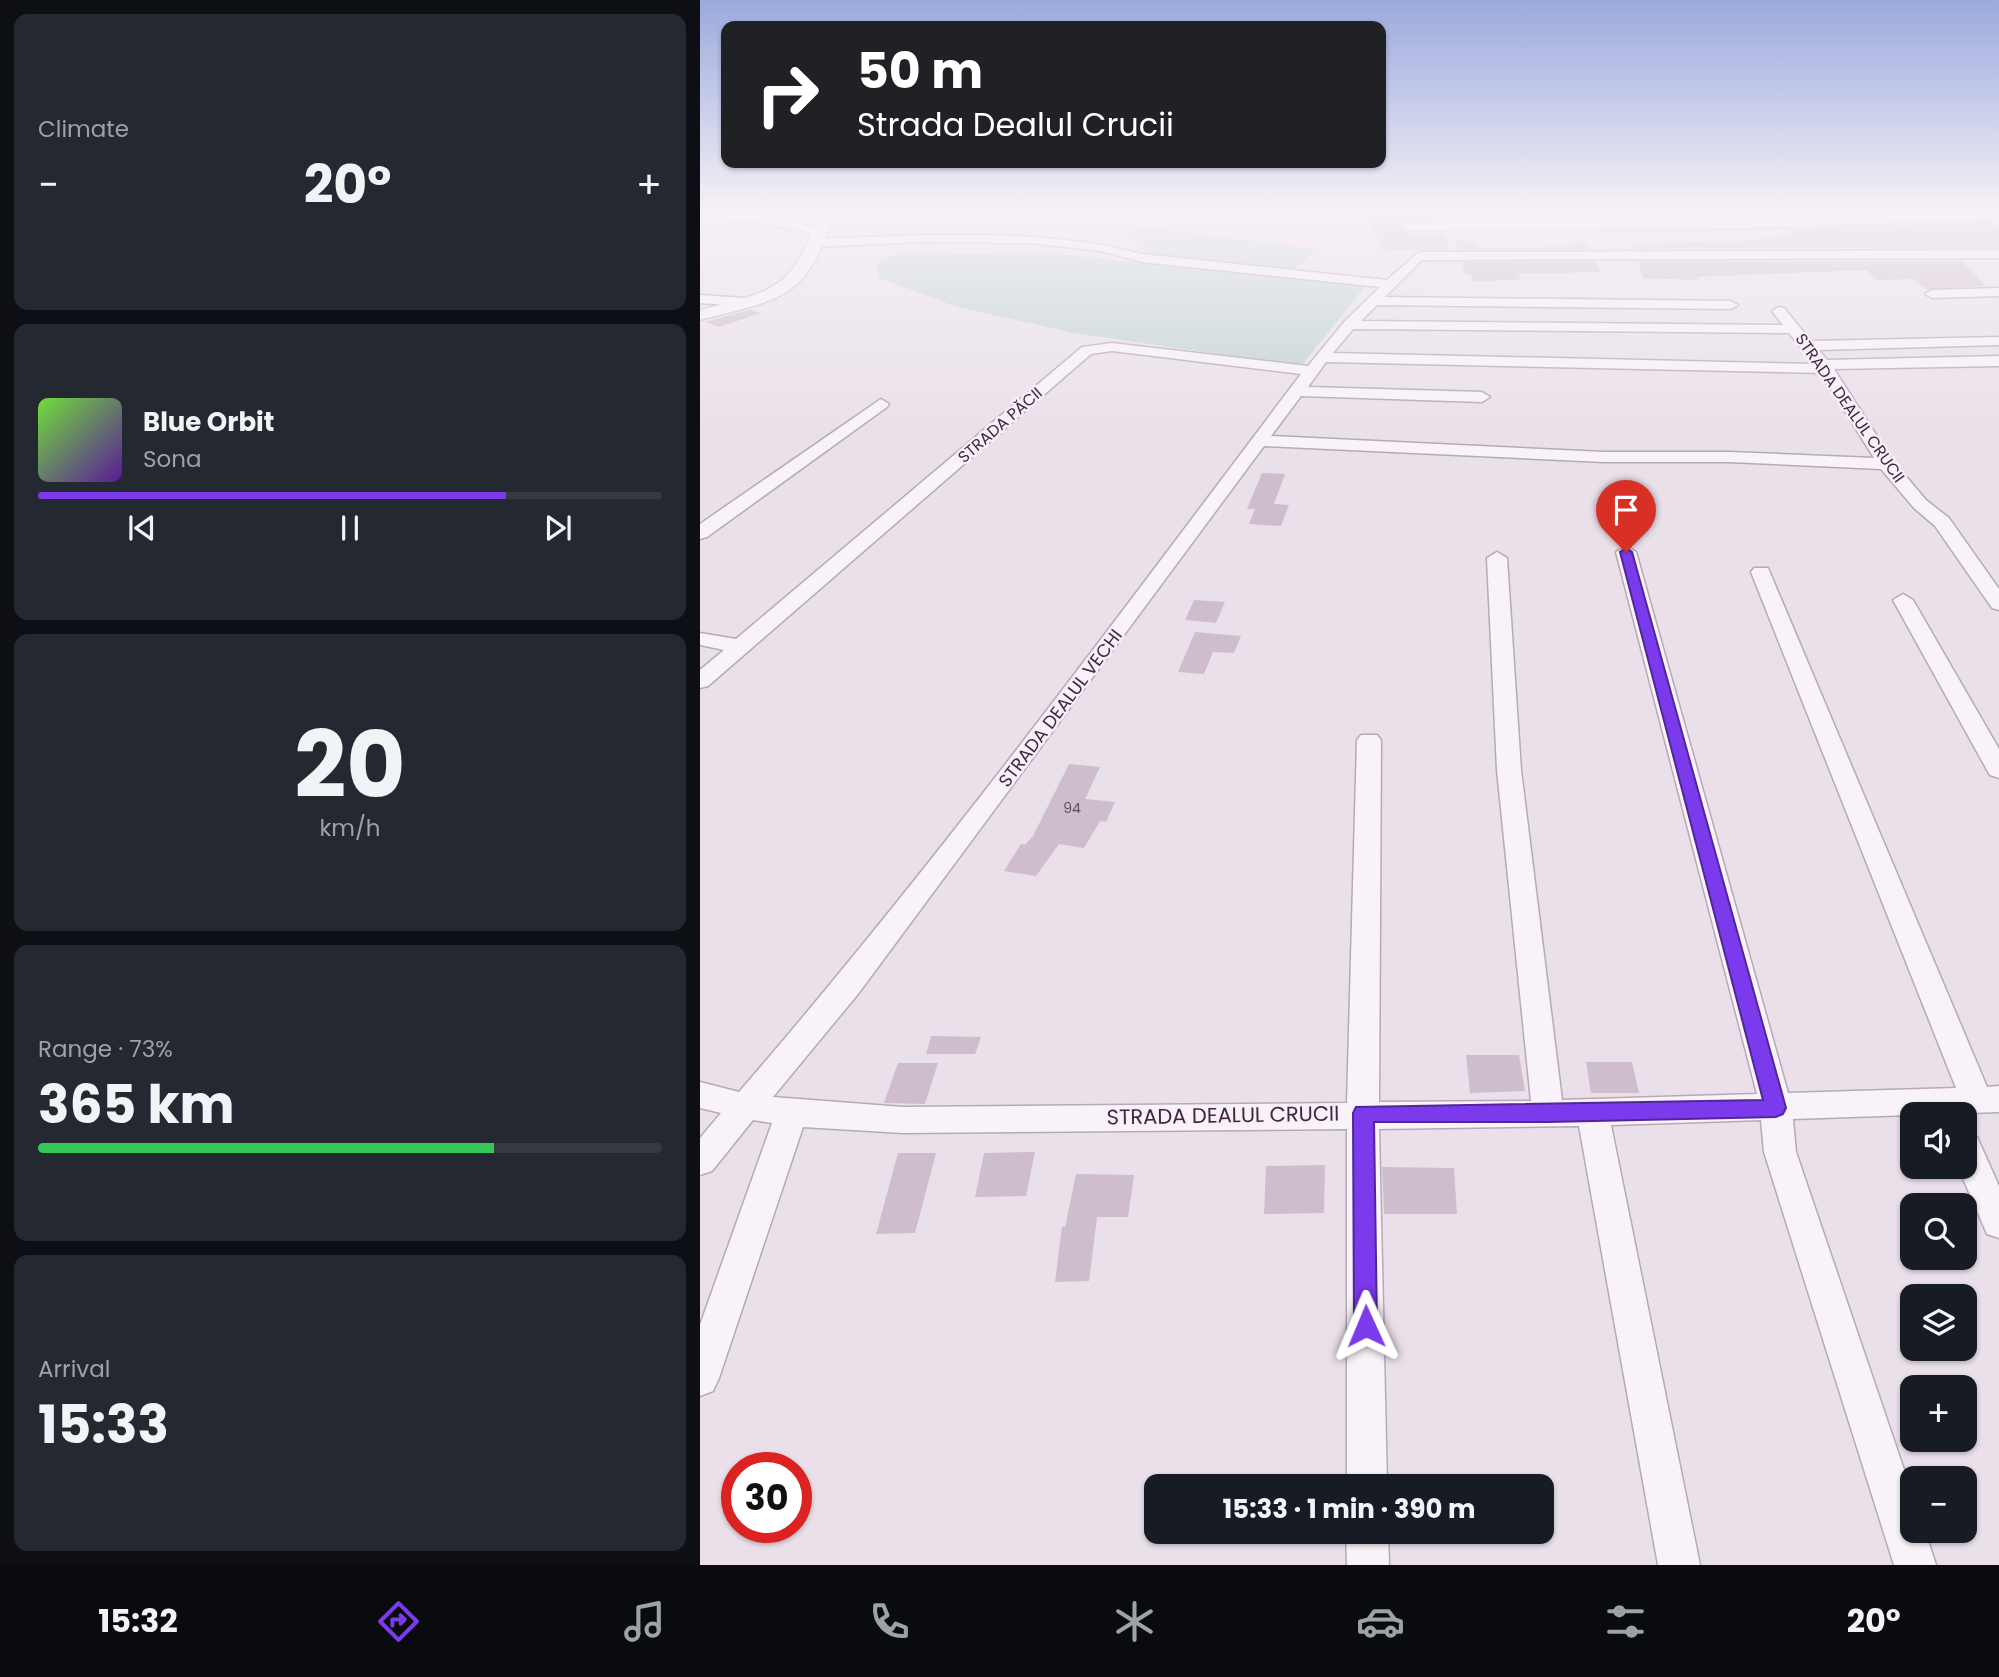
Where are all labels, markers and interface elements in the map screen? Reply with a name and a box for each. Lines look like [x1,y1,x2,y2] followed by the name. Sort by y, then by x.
[857,37,983,105] text: 50 m
[742,49,833,140] icon: right
[857,102,1174,147] text: Strada Dealul Crucii
[38,113,129,145] text: Climate
[304,148,391,221] text: 20°
[38,158,59,211] text: −
[636,158,662,211] text: +
[1790,329,1910,487] street label: STRADA DEALUL CRUCII
[953,382,1047,468] street label: STRADA PĂCII
[143,404,274,440] text: Blue Orbit
[143,443,202,475] text: Sona
[1596,480,1656,552] pin
[1607,491,1645,529] icon: arrive
[123,509,161,547] icon: previous
[331,509,369,547] icon: pause
[539,509,577,547] icon: next
[992,624,1128,792] street label: STRADA DEALUL VECHI
[294,701,406,829] text: 20
[1063,798,1081,818] house number: 94
[319,812,381,844] text: km/h
[38,1033,173,1065] text: Range · 73%
[38,1068,235,1141] text: 365 km
[1106,1098,1340,1132] street label: STRADA DEALUL CRUCII
[1900,1102,1977,1543] map controls
[1900,1102,1977,1179] button: sound
[1900,1193,1977,1270] button: search
[1900,1284,1977,1361] button: layers
[1329,1289,1403,1363] position arrow
[38,1353,110,1385] text: Arrival
[1900,1375,1977,1452] button: +
[38,1388,169,1461] text: 15:33
[721,1452,812,1543] speed limit sign: 30
[1900,1466,1977,1543] button: −
[1223,1491,1475,1527] text: 15:33 · 1 min · 390 m
[374,1597,423,1646] icon: directions
[620,1597,669,1646] icon: music
[865,1597,914,1646] icon: phone
[1110,1597,1159,1646] icon: climate
[1356,1597,1405,1646] icon: car
[1601,1597,1650,1646] icon: filters
[98,1598,178,1643] text: 15:32
[1847,1598,1901,1643] text: 20°

